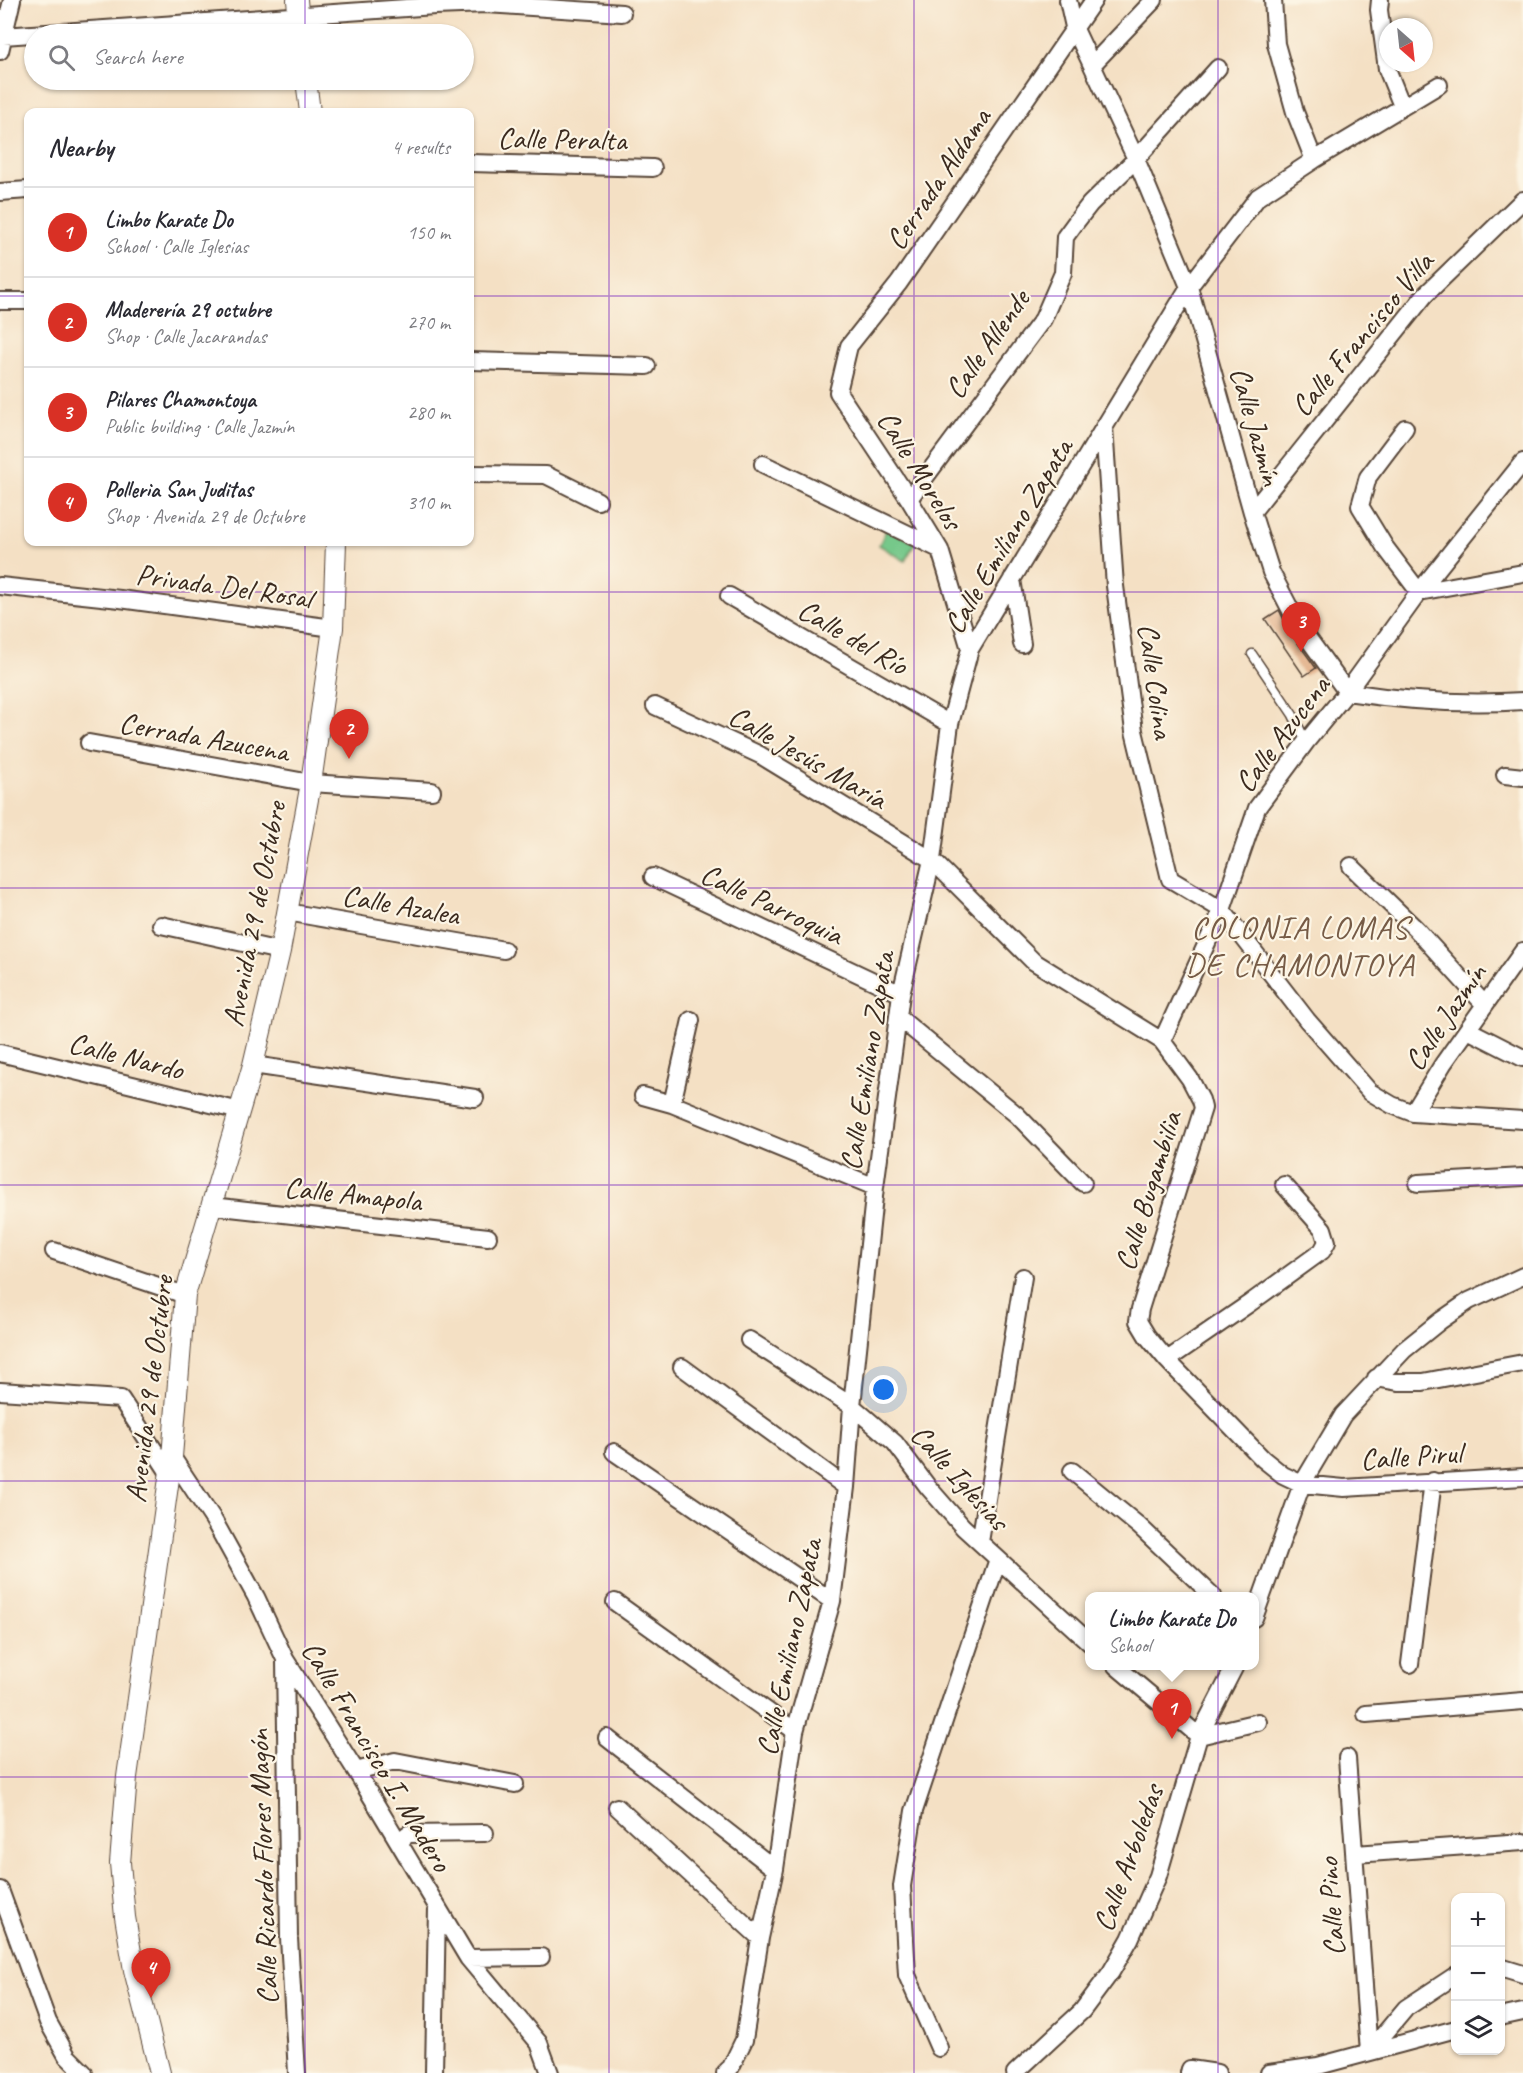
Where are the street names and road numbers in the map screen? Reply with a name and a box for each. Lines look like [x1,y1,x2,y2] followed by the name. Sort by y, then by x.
[877,99,1000,257] street label: Cerrada Aldama
[497,119,629,159] street label: Calle Peralta
[1282,243,1443,424] street label: Calle Francisco Villa
[936,280,1040,406] street label: Calle Allende
[1221,362,1291,491] street label: Calle Jazmín
[869,403,973,539] street label: Calle Morelos
[935,429,1082,640] street label: Calle Emiliano Zapata
[134,555,319,618] street label: Privada Del Rosal
[791,590,916,684] street label: Calle del Río
[1129,621,1183,743] street label: Calle Colina
[1226,667,1339,800] street label: Calle Azucena
[722,696,896,818] street label: Calle Jesús María
[116,703,294,771] street label: Cerrada Azucena
[214,796,295,1030] street label: Avenida 29 de Octubre
[695,855,851,954] street label: Calle Parroquia
[340,876,464,934] street label: Calle Azalea
[831,946,903,1173] street label: Calle Emiliano Zapata
[1395,955,1495,1078] street label: Calle Jazmín
[65,1023,189,1089] street label: Calle Nardo
[1106,1105,1191,1275] street label: Calle Bugambilia
[283,1168,425,1220] street label: Calle Amapola
[116,1271,182,1505] street label: Avenida 29 de Octubre
[902,1416,1019,1540] street label: Calle Iglesias
[1359,1433,1468,1478] street label: Calle Pirul
[747,1533,831,1759] street label: Calle Emiliano Zapata
[293,1634,462,1879] street label: Calle Francisco I. Madero
[239,1727,287,2005] street label: Calle Ricardo Flores Magón
[1084,1777,1173,1936] street label: Calle Arboledas
[1309,1855,1353,1957] street label: Calle Pino

